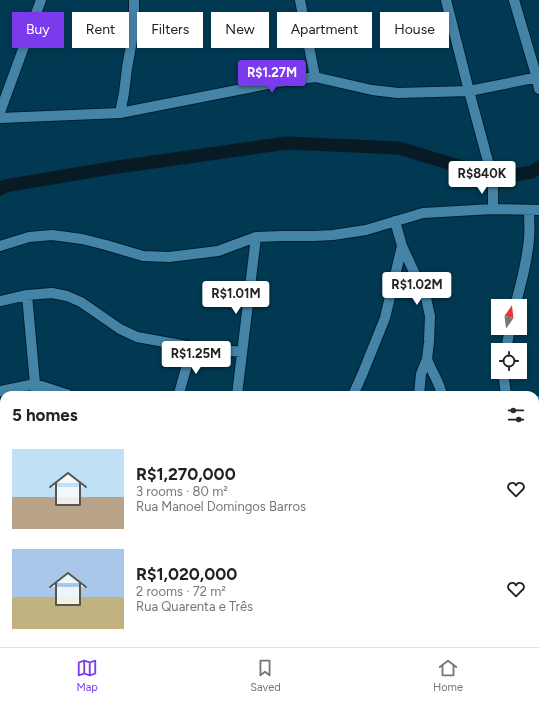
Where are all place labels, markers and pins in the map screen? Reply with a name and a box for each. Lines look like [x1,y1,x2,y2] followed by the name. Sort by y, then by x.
[235,60,309,94] pin: R$1.27M
[449,161,515,195] pin: R$840K
[380,272,454,306] pin: R$1.02M
[199,281,273,315] pin: R$1.01M
[159,341,233,375] pin: R$1.25M

